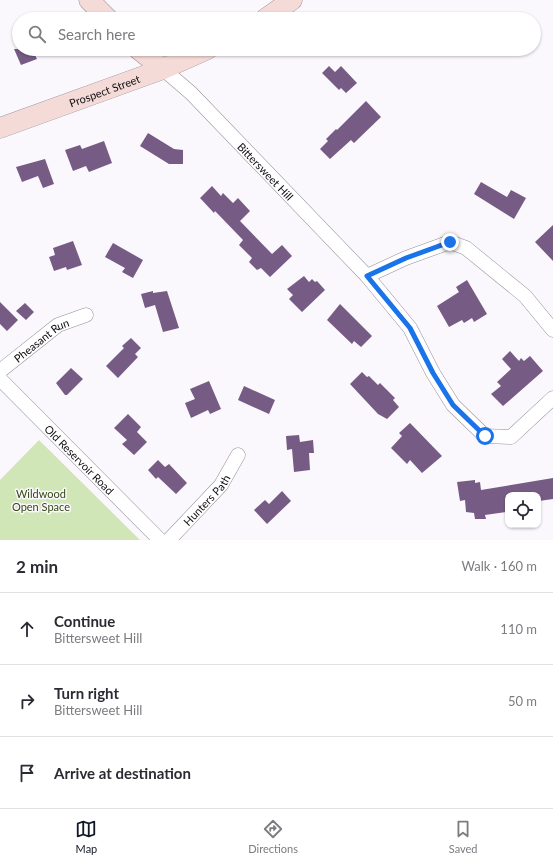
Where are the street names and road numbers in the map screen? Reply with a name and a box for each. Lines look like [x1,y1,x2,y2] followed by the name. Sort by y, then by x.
[67,71,142,109] street label: Prospect Street
[235,139,297,202] street label: Bittersweet Hill
[11,315,71,364] street label: Pheasant Run
[42,422,117,497] street label: Old Reservoir Road
[180,472,232,528] street label: Hunters Path

